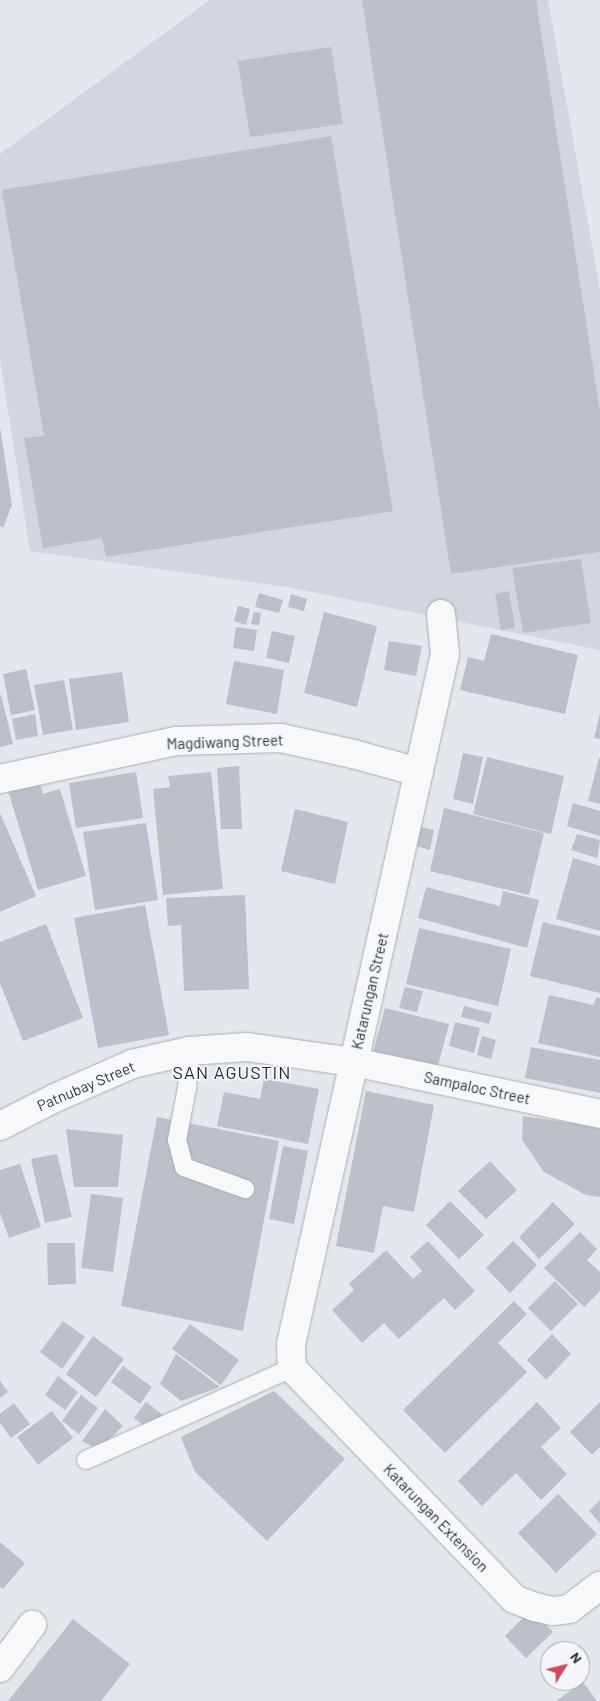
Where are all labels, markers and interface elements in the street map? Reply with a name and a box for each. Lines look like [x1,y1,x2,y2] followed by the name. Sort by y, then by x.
[166,731,284,753] street label: Magdiwang Street
[348,931,392,1051] street label: Katarungan Street
[34,1057,138,1115] street label: Patnubay Street
[171,1061,293,1083] district label: SAN AGUSTIN
[422,1068,532,1108] street label: Sampaloc Street
[380,1460,492,1576] street label: Katarungan Extension
[540,1641,590,1691] north arrow
[567,1649,586,1666] text: N

